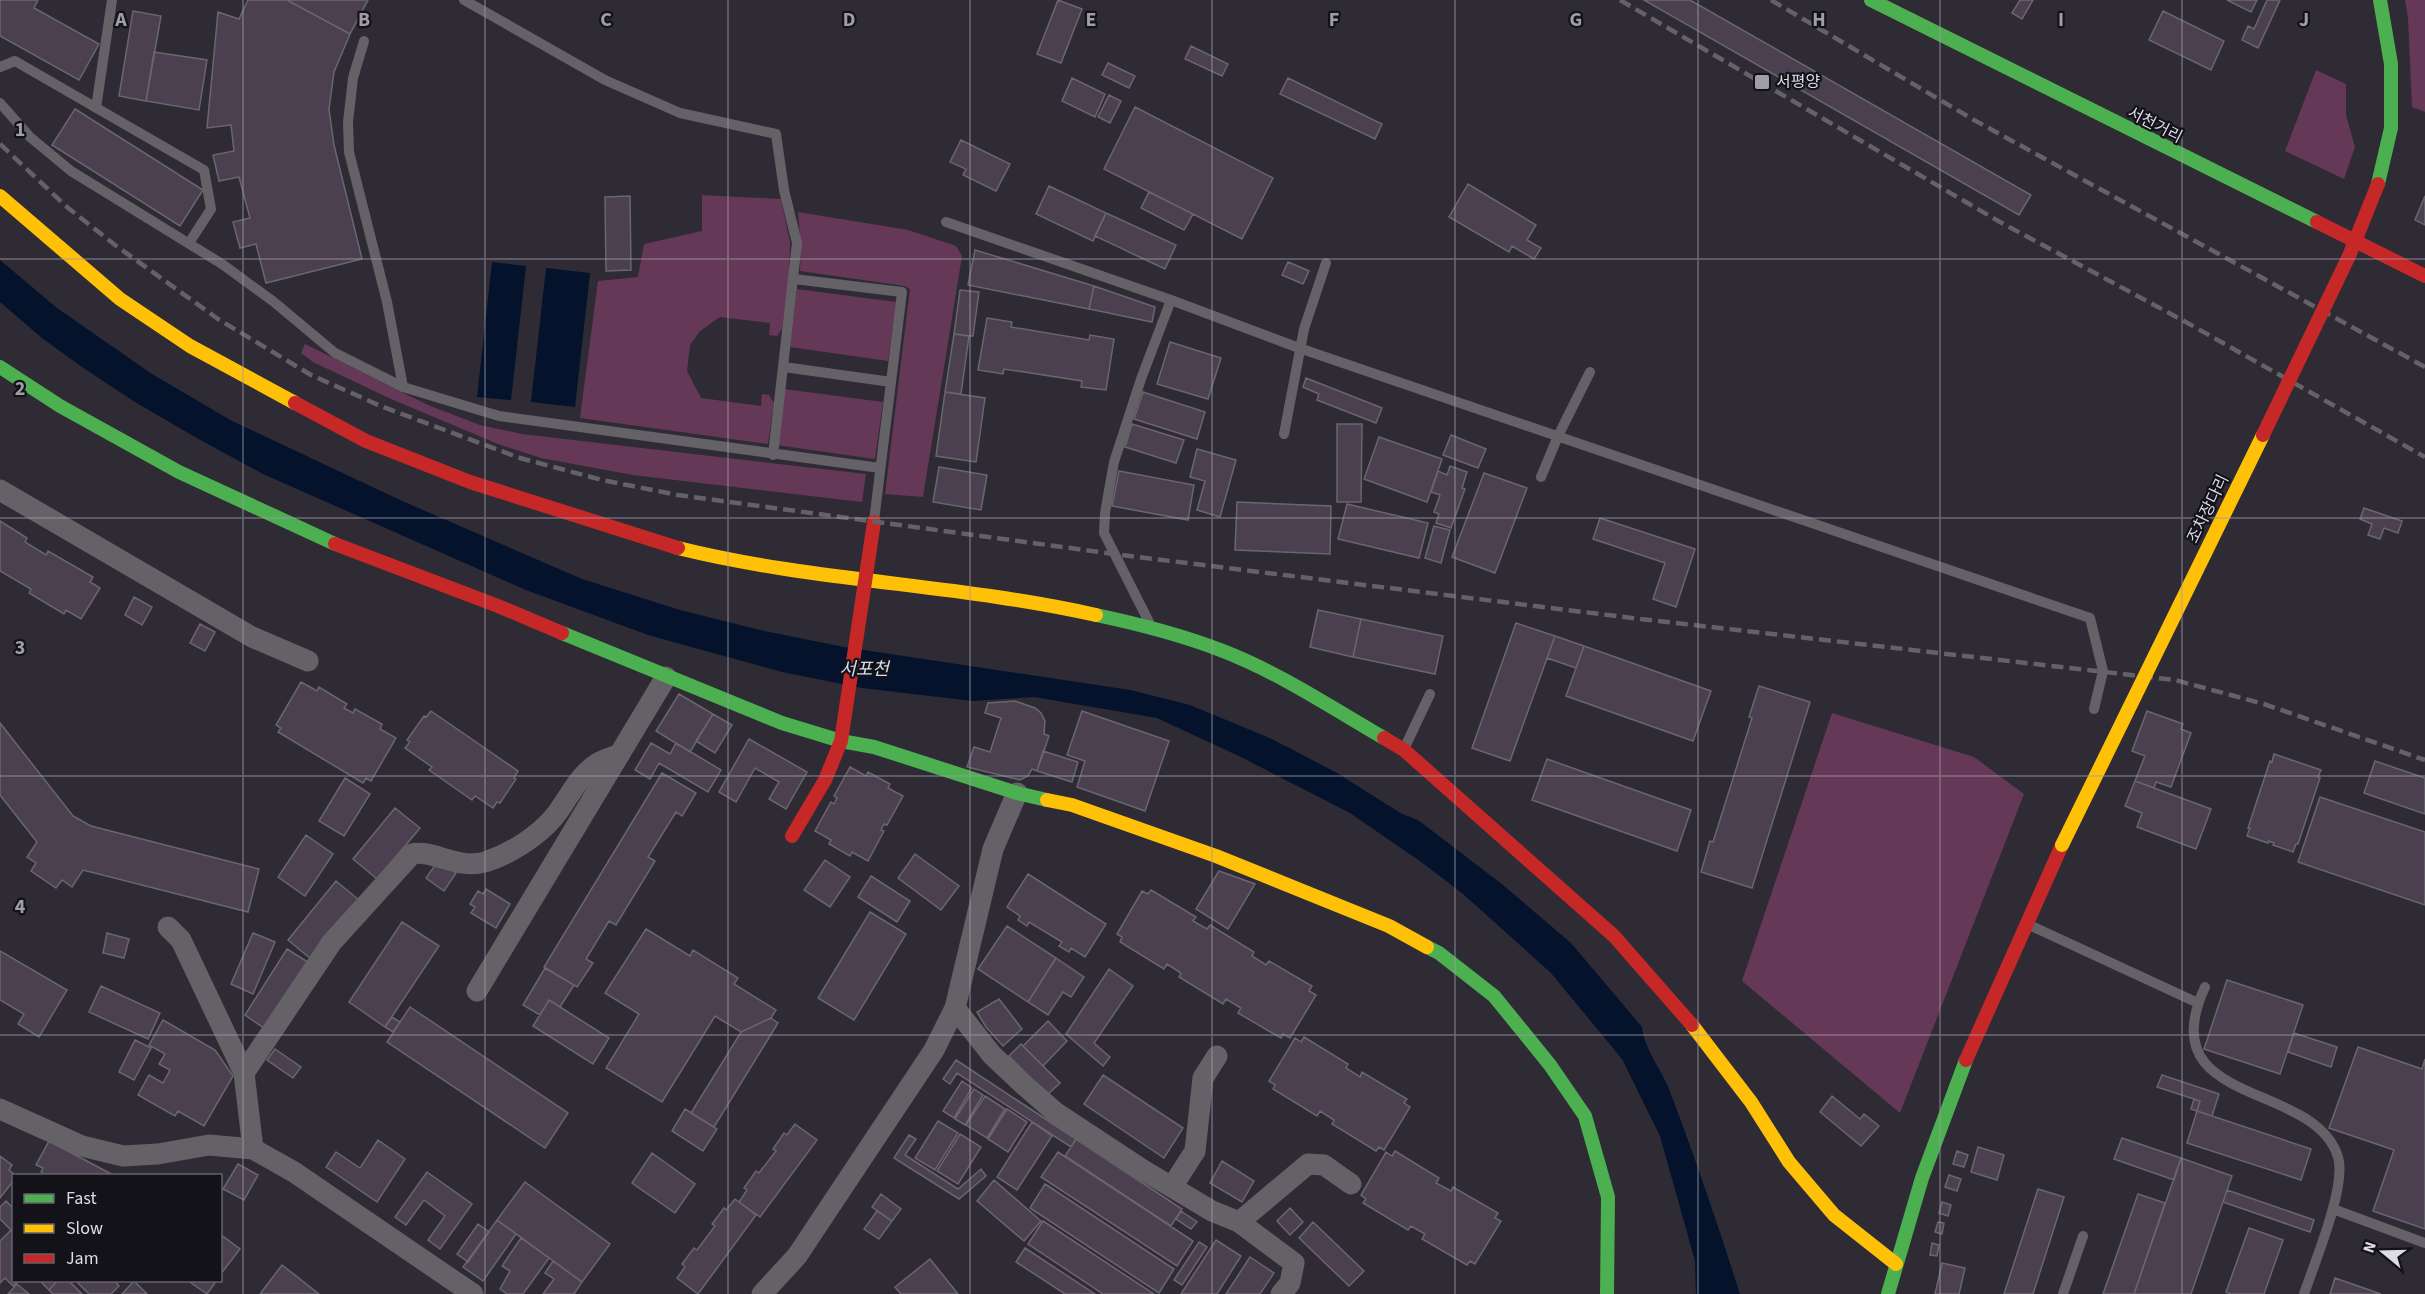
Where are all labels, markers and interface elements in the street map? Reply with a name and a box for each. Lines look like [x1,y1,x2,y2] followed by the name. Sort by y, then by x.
[114,6,127,34] text: A
[358,6,370,34] text: B
[600,6,612,34] text: C
[843,6,855,34] text: D
[1086,6,1096,34] text: E
[1329,6,1339,34] text: F
[1570,6,1582,34] text: G
[1812,6,1826,34] text: H
[2058,6,2064,34] text: I
[2299,6,2309,34] text: J
[1776,71,1820,93] place label: 서평양
[1753,73,1771,91] marker: 서평양
[2124,102,2186,148] street label: 서천거리
[15,116,25,144] text: 1
[15,375,25,403] text: 2
[2182,471,2234,547] street label: 조차장다리
[15,634,25,662] text: 3
[839,657,891,682] water label: 서포천
[15,893,26,921] text: 4
[12,1174,222,1282] legend
[66,1186,97,1211] text: Fast
[66,1216,103,1241] text: Slow
[2353,1222,2413,1282] north arrow
[2358,1239,2382,1256] text: N
[66,1246,99,1271] text: Jam

